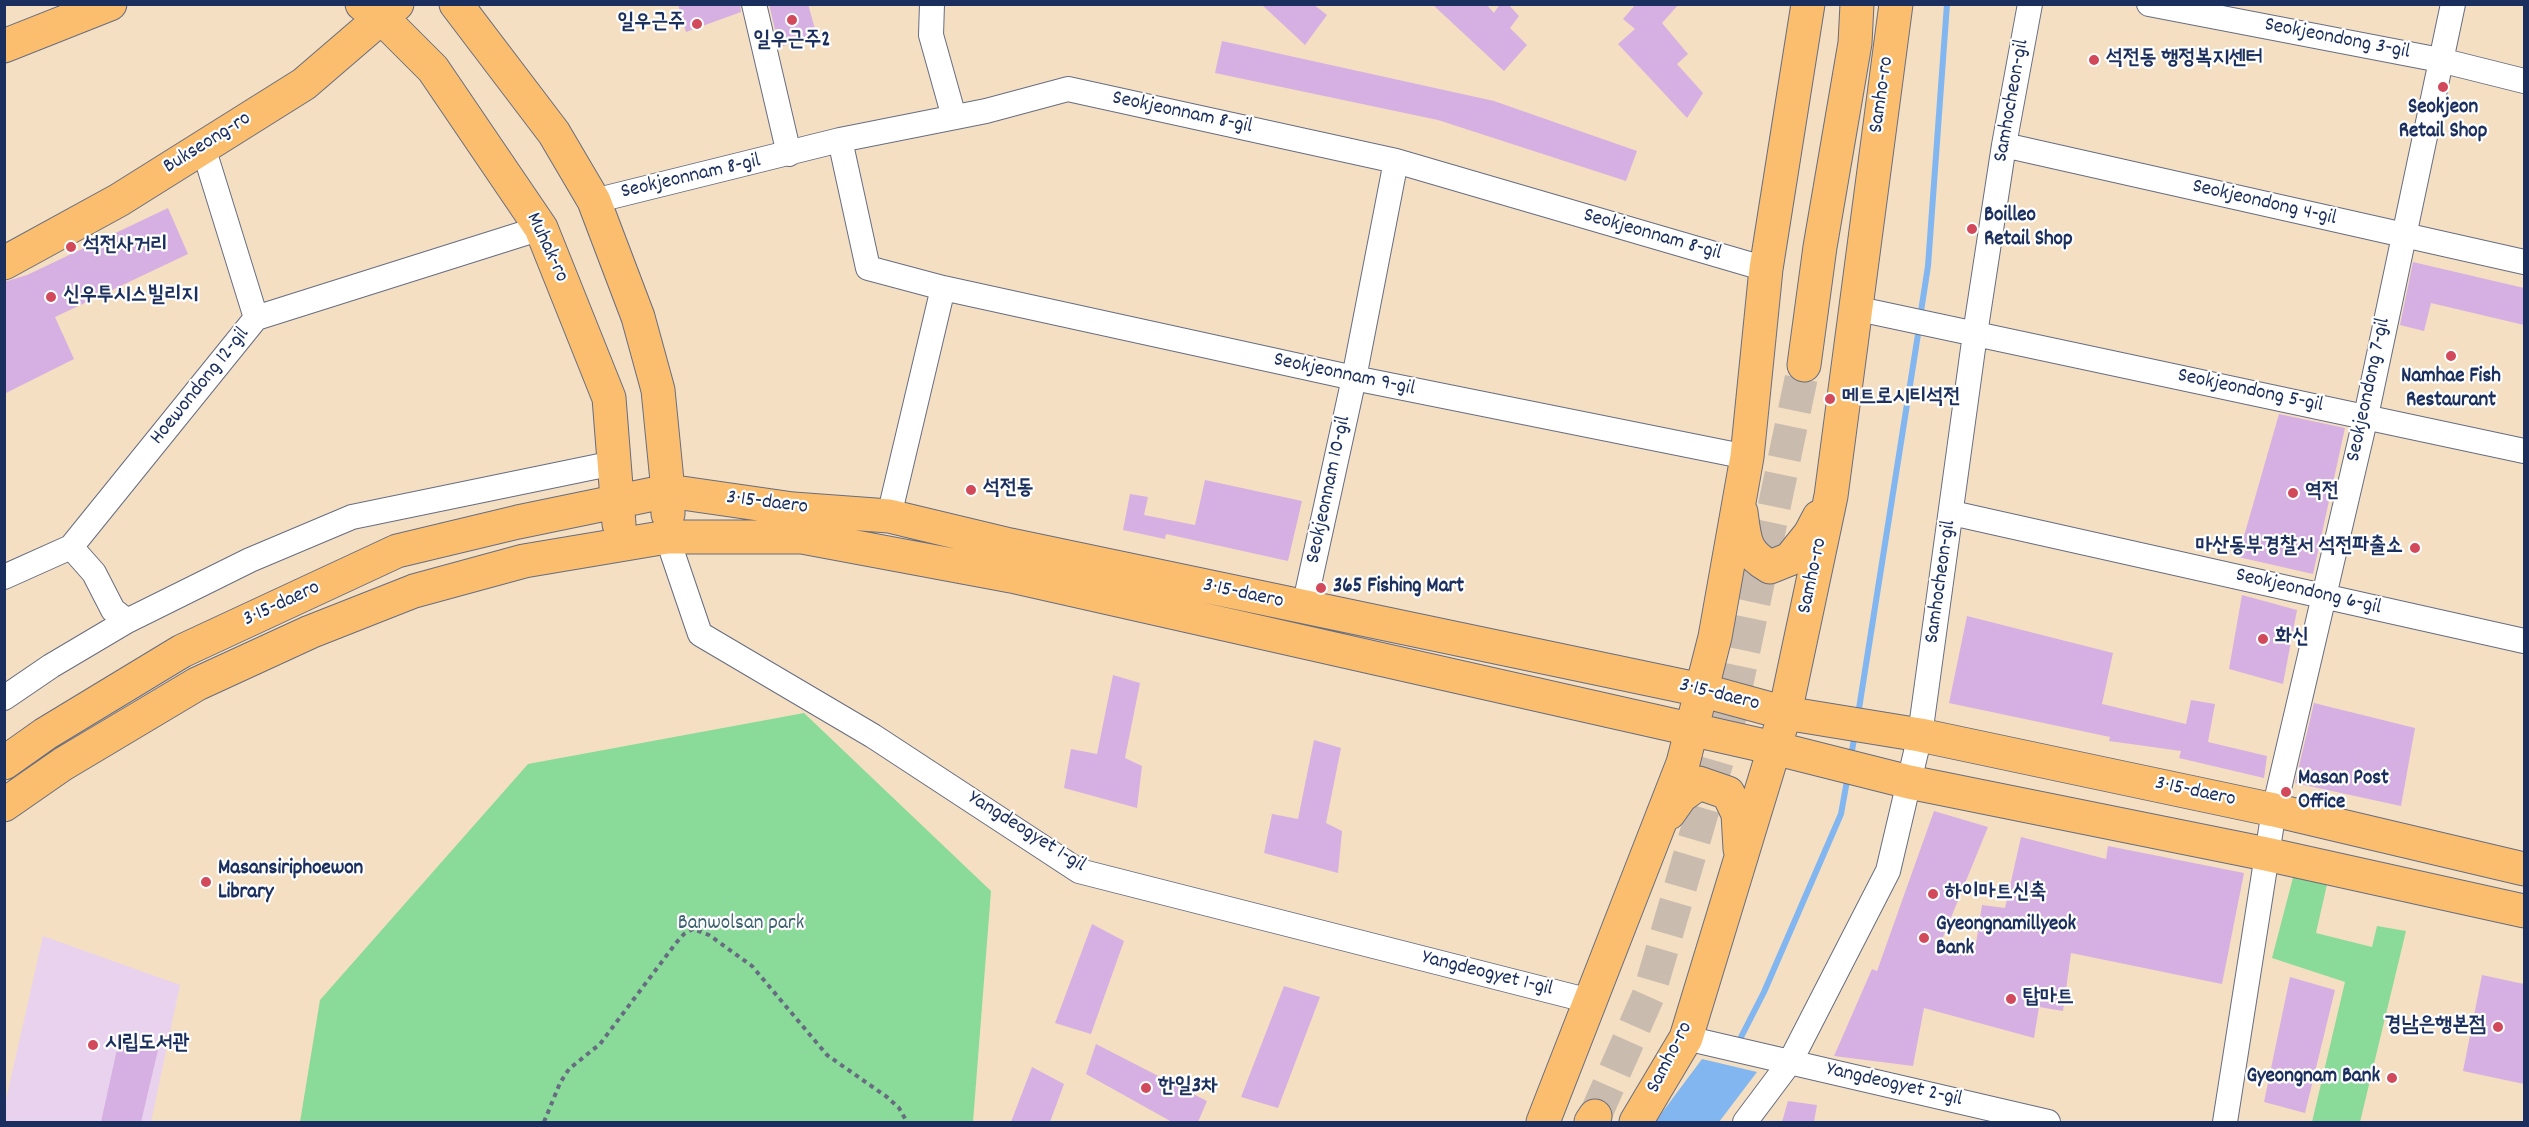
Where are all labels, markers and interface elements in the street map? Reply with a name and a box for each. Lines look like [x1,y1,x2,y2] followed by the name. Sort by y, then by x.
[617,11,685,37] place label: 일우근주
[785,13,799,27] marker: 일우근주2
[2262,14,2412,66] street label: Seokjeondong 3-gil
[690,17,704,31] marker: 일우근주
[754,29,830,55] place label: 일우근주2
[1990,38,2036,164] street label: Samhocheon-gil
[2106,47,2263,73] place label: 석전동 행정복지센터
[2087,53,2101,67] marker: 석전동 행정복지센터
[1865,55,1901,135] street label: Samho-ro
[2436,80,2450,94] marker: Seokjeon Retail Shop
[1110,87,1254,141] street label: Seokjeonnam 8-gil
[2399,96,2487,146] place label: Seokjeon Retail Shop
[160,107,256,181] street label: Bukseong-ro
[619,150,763,206] street label: Seokjeonnam 8-gil
[2190,175,2338,233] street label: Seokjeondong 4-gil
[1580,204,1724,268] street label: Seokjeonnam 8-gil
[1984,204,2073,254] place label: Boilleo Retail Shop
[519,209,573,287] street label: Muhak-ro
[1965,222,1979,236] marker: Boilleo Retail Shop
[83,234,167,260] place label: 석전사거리
[64,240,78,254] marker: 석전사거리
[63,284,198,310] place label: 신우투시스빌리지
[44,290,58,304] marker: 신우투시스빌리지
[2342,316,2398,464] street label: Seokjeondong 7-gil
[146,323,256,451] street label: Hoewondong 12-gil
[1271,349,1417,403] street label: Seokjeonnam 9-gil
[2444,349,2458,363] marker: Namhae Fish Restaurant
[2175,364,2325,420] street label: Seokjeondong 5-gil
[2401,365,2501,415] place label: Namhae Fish Restaurant
[1842,386,1960,412] place label: 메트로시티석전
[1823,392,1837,406] marker: 메트로시티석전
[1302,414,1358,566] street label: Seokjeonnam 10-gil
[983,477,1034,503] place label: 석전동
[2305,480,2339,506] place label: 역전
[964,483,978,497] marker: 석전동
[2286,486,2300,500] marker: 역전
[725,487,809,521] street label: 3·15-daero
[1921,519,1963,645] street label: Samhocheon-gil
[2195,535,2403,561] place label: 마산동부경찰서 석전파출소
[1794,536,1834,616] street label: Samho-ro
[2408,541,2422,555] marker: 마산동부경찰서 석전파출소
[2233,564,2383,622] street label: Seokjeondong 6-gil
[1200,574,1286,616] street label: 3·15-daero
[1333,575,1464,601] place label: 365 Fishing Mart
[240,576,324,634] street label: 3·15-daero
[1314,581,1328,595] marker: 365 Fishing Mart
[2275,626,2309,652] place label: 화신
[2256,632,2270,646] marker: 화신
[1676,674,1762,718] street label: 3·15-daero
[2298,767,2389,817] place label: Masan Post Office
[2152,772,2238,814] street label: 3·15-daero
[2279,785,2293,799] marker: Masan Post Office
[962,787,1090,879] street label: Yangdeogyet 1-gil
[218,857,363,907] place label: Masansiriphoewon Library
[199,875,213,889] marker: Masansiriphoewon Library
[1945,881,2046,907] place label: 하이마트신축
[1926,887,1940,901] marker: 하이마트신축
[678,912,804,938] park label: Banwolsan park
[1936,913,2076,963] place label: Gyeongnamillyeok Bank
[1917,931,1931,945] marker: Gyeongnamillyeok Bank
[1419,947,1555,1003] street label: Yangdeogyet 1-gil
[2023,986,2074,1012] place label: 탑마트
[2004,992,2018,1006] marker: 탑마트
[2385,1014,2486,1040] place label: 경남은행본점
[1642,1018,1700,1098] street label: Samho-ro
[2491,1020,2505,1034] marker: 경남은행본점
[105,1032,189,1058] place label: 시립도서관
[86,1038,100,1052] marker: 시립도서관
[1824,1058,1964,1114] street label: Yangdeogyet 2-gil
[2247,1065,2380,1091] place label: Gyeongnam Bank
[2385,1071,2399,1085] marker: Gyeongnam Bank
[1158,1075,1218,1101] place label: 한일3차
[1139,1081,1153,1095] marker: 한일3차

